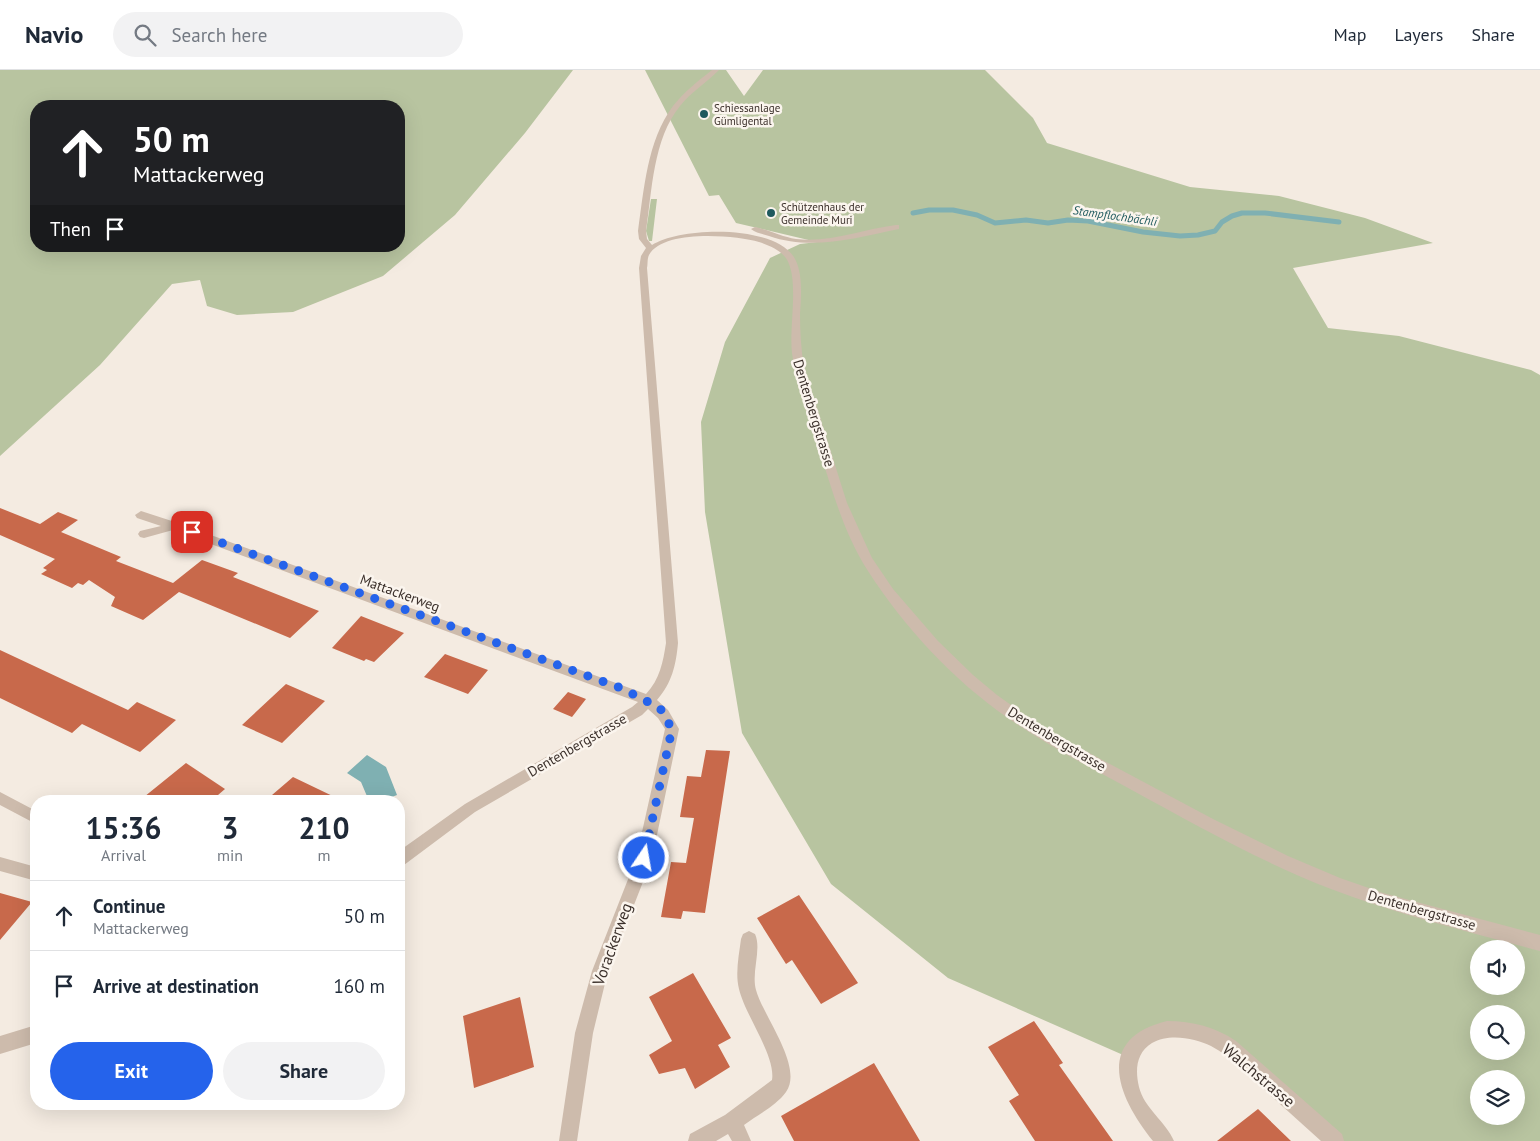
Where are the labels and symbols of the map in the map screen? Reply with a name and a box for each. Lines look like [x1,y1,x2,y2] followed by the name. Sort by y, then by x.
[714,101,781,128] place label: Schiessanlage Gümligental
[698,108,710,120] marker: Schiessanlage Gümligental
[781,200,864,227] place label: Schützenhaus der Gemeinde Muri
[1072,202,1159,229] water label: Stampflochbächli
[765,207,777,219] marker: Schützenhaus der Gemeinde Muri
[789,357,839,469] street label: Dentenbergstrasse
[171,511,213,553] pin
[358,570,442,616] street label: Mattackerweg
[1005,703,1109,775] street label: Dentenbergstrasse
[524,709,630,781] street label: Dentenbergstrasse
[617,831,669,883] position arrow
[1366,886,1478,934] street label: Dentenbergstrasse
[587,900,636,989] street label: Vorackerweg
[1219,1039,1299,1111] street label: Walchstrasse

